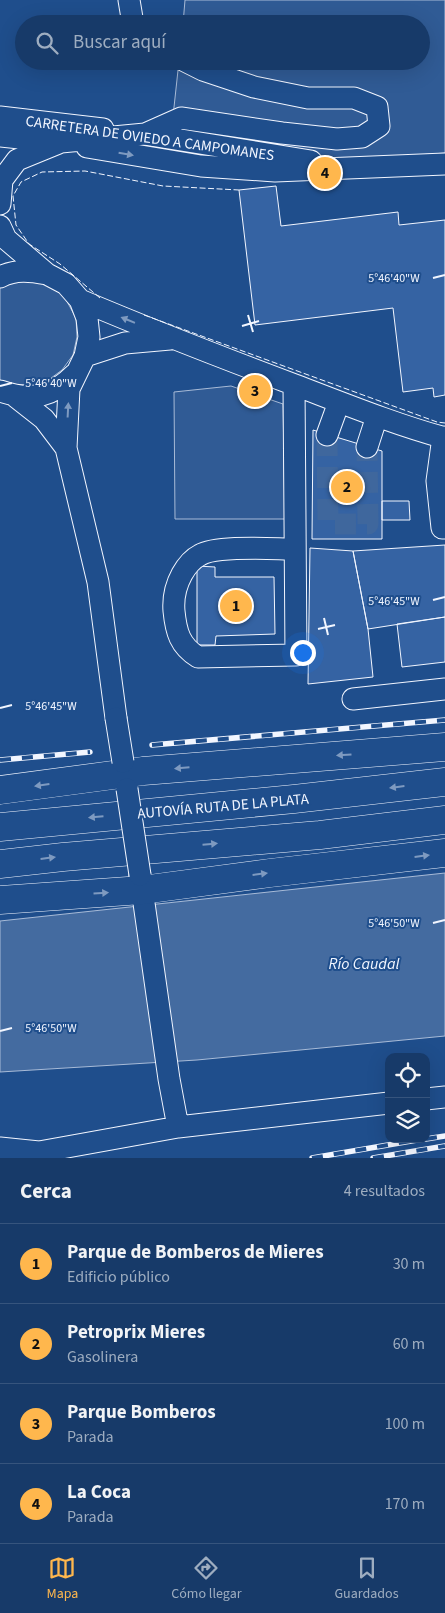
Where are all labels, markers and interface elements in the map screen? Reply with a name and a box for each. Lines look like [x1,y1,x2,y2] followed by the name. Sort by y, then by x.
[15,15,430,70] search box
[33,29,61,57] icon: search
[73,29,166,56] text: Buscar aquí
[24,111,276,166] street label: CARRETERA DE OVIEDO A CAMPOMANES
[119,150,135,158] one-way arrow
[309,154,341,192] pin: 4
[368,270,420,287] text: 5°46'40"W
[121,316,135,324] one-way arrow
[239,372,271,410] pin: 3
[25,375,77,392] text: 5°46'40"W
[64,402,72,418] one-way arrow
[331,468,363,506] pin: 2
[220,587,252,625] pin: 1
[368,593,420,610] text: 5°46'45"W
[290,640,316,666] your location
[25,698,77,715] text: 5°46'45"W
[336,752,352,760] one-way arrow
[174,765,190,773] one-way arrow
[33,781,49,789] one-way arrow
[388,783,404,791] one-way arrow
[136,788,310,824] street label: AUTOVÍA RUTA DE LA PLATA
[87,814,103,822] one-way arrow
[203,840,219,848] one-way arrow
[414,852,430,860] one-way arrow
[41,854,57,862] one-way arrow
[252,870,268,878] one-way arrow
[93,888,109,896] one-way arrow
[368,915,420,932] text: 5°46'50"W
[329,953,399,975] water label: Río Caudal
[25,1020,77,1037] text: 5°46'50"W
[385,1053,430,1143] map controls
[385,1053,430,1098] button: locate
[385,1098,430,1143] button: layers
[20,1176,72,1206] text: Cerca
[344,1180,425,1202] text: 4 resultados
[67,1239,324,1266] text: Parque de Bomberos de Mieres
[32,1253,40,1275] text: 1
[393,1253,425,1275] text: 30 m
[67,1266,170,1288] text: Edificio público
[67,1319,205,1346] text: Petroprix Mieres
[32,1333,40,1355] text: 2
[393,1333,425,1355] text: 60 m
[67,1346,138,1368] text: Gasolinera
[67,1399,216,1426] text: Parque Bomberos
[32,1413,40,1435] text: 3
[385,1413,425,1435] text: 100 m
[67,1426,114,1448] text: Parada
[67,1479,131,1506] text: La Coca
[32,1493,40,1515] text: 4
[385,1493,425,1515] text: 170 m
[67,1506,114,1528] text: Parada
[46,1554,78,1604] tab: Mapa
[171,1554,242,1604] tab: Cómo llegar
[334,1554,399,1604] tab: Guardados

